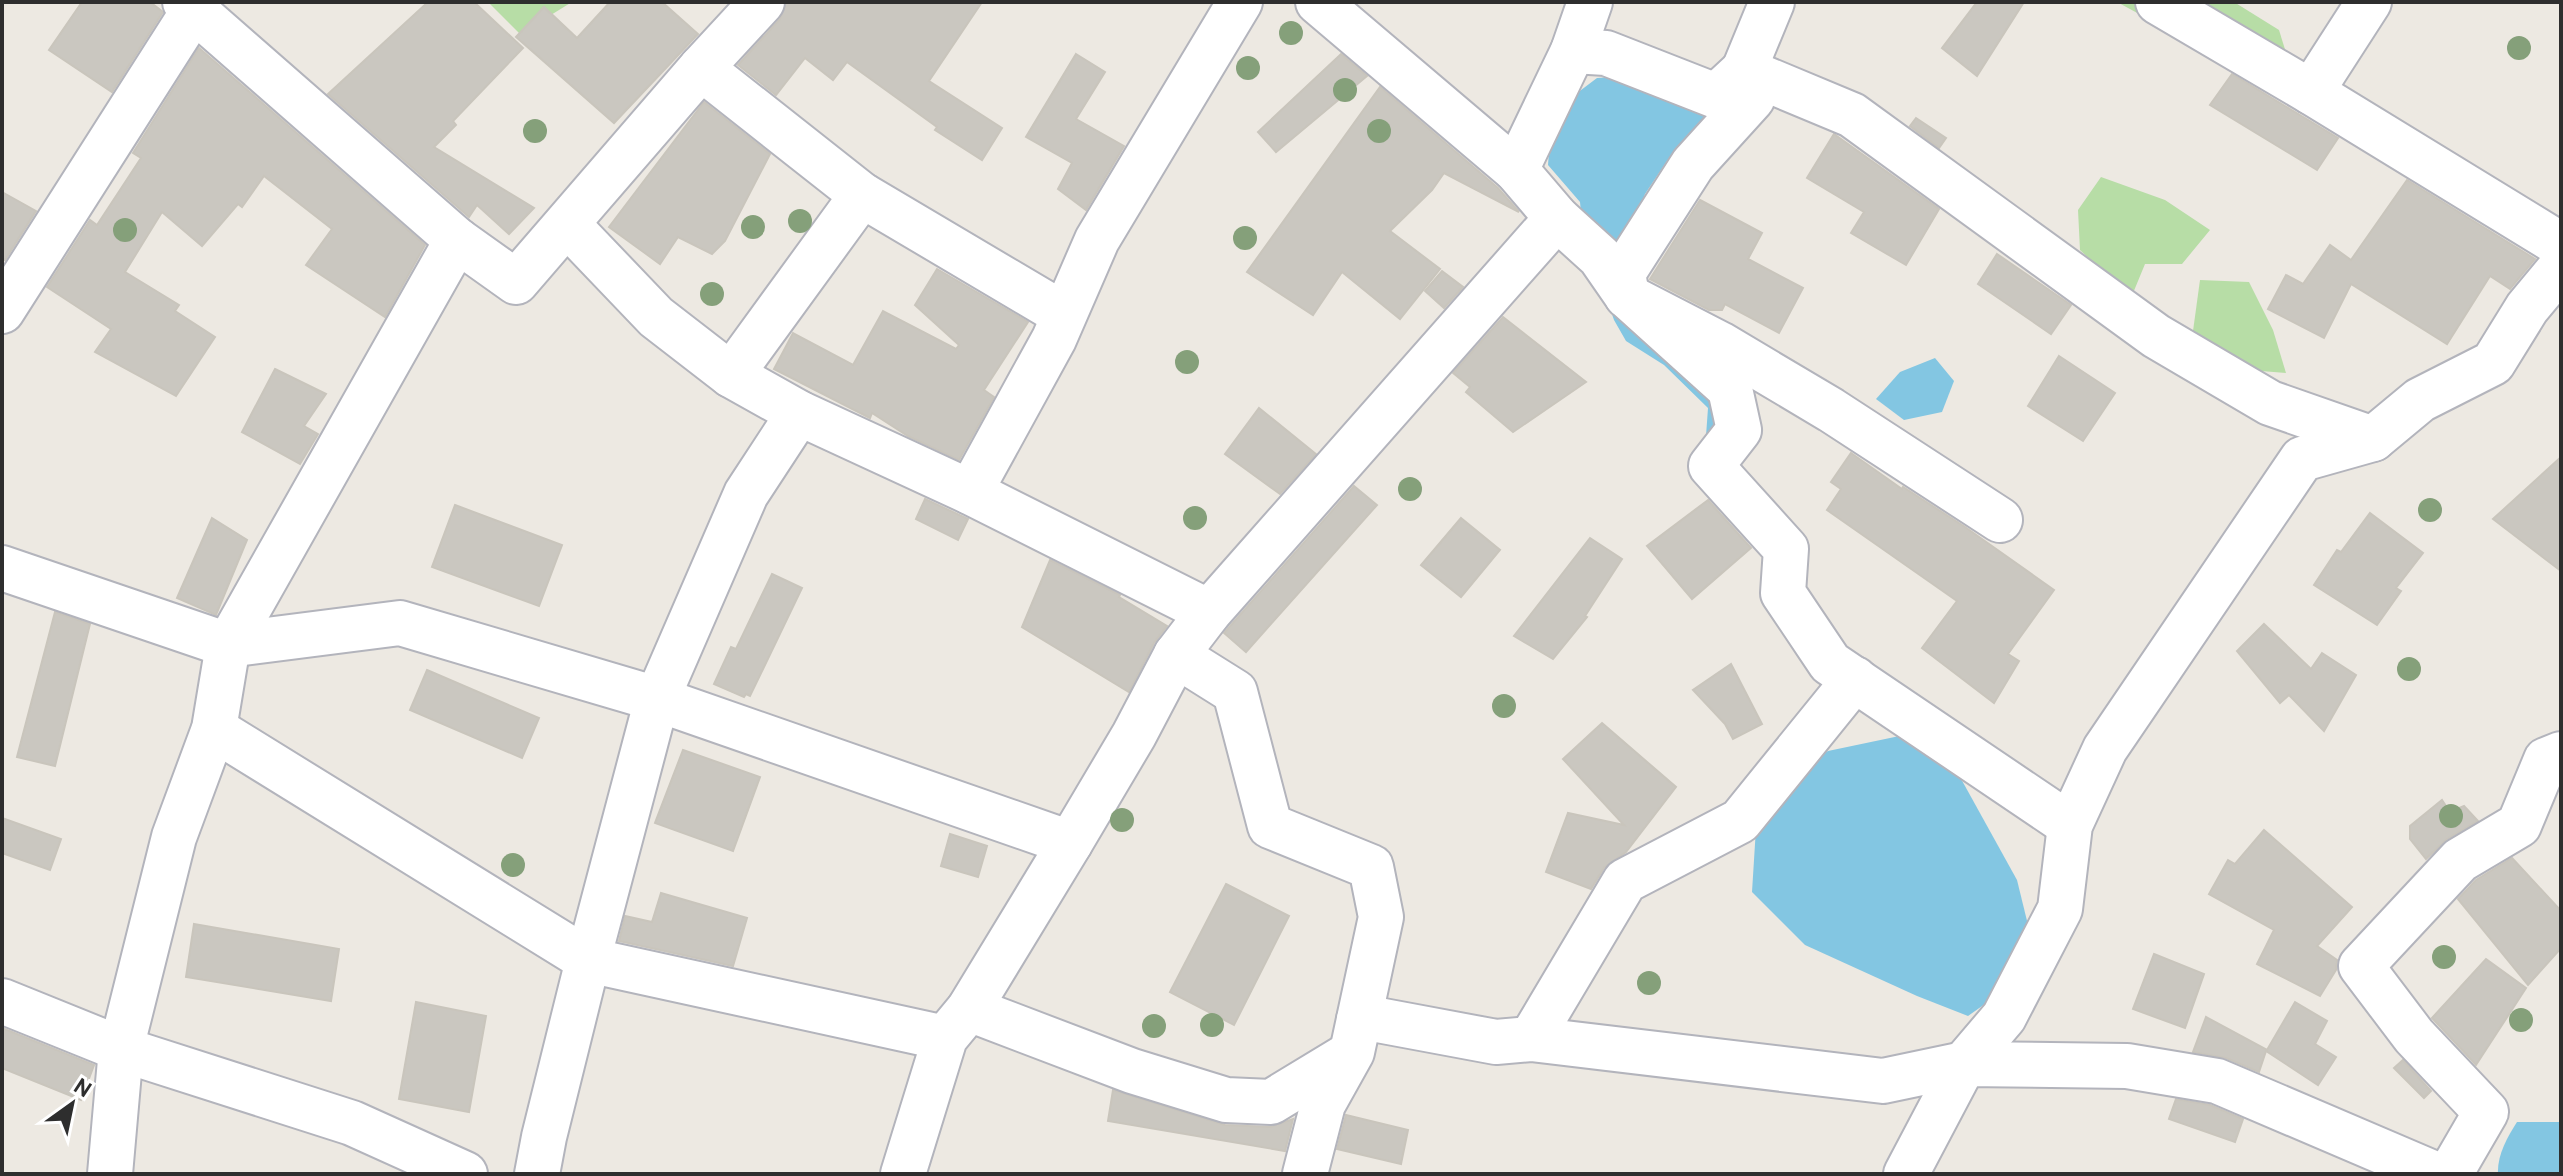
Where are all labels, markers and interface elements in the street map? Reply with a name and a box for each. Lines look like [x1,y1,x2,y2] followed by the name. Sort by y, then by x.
[32,1064,112,1144] north arrow
[68,1074,96,1105] text: N

